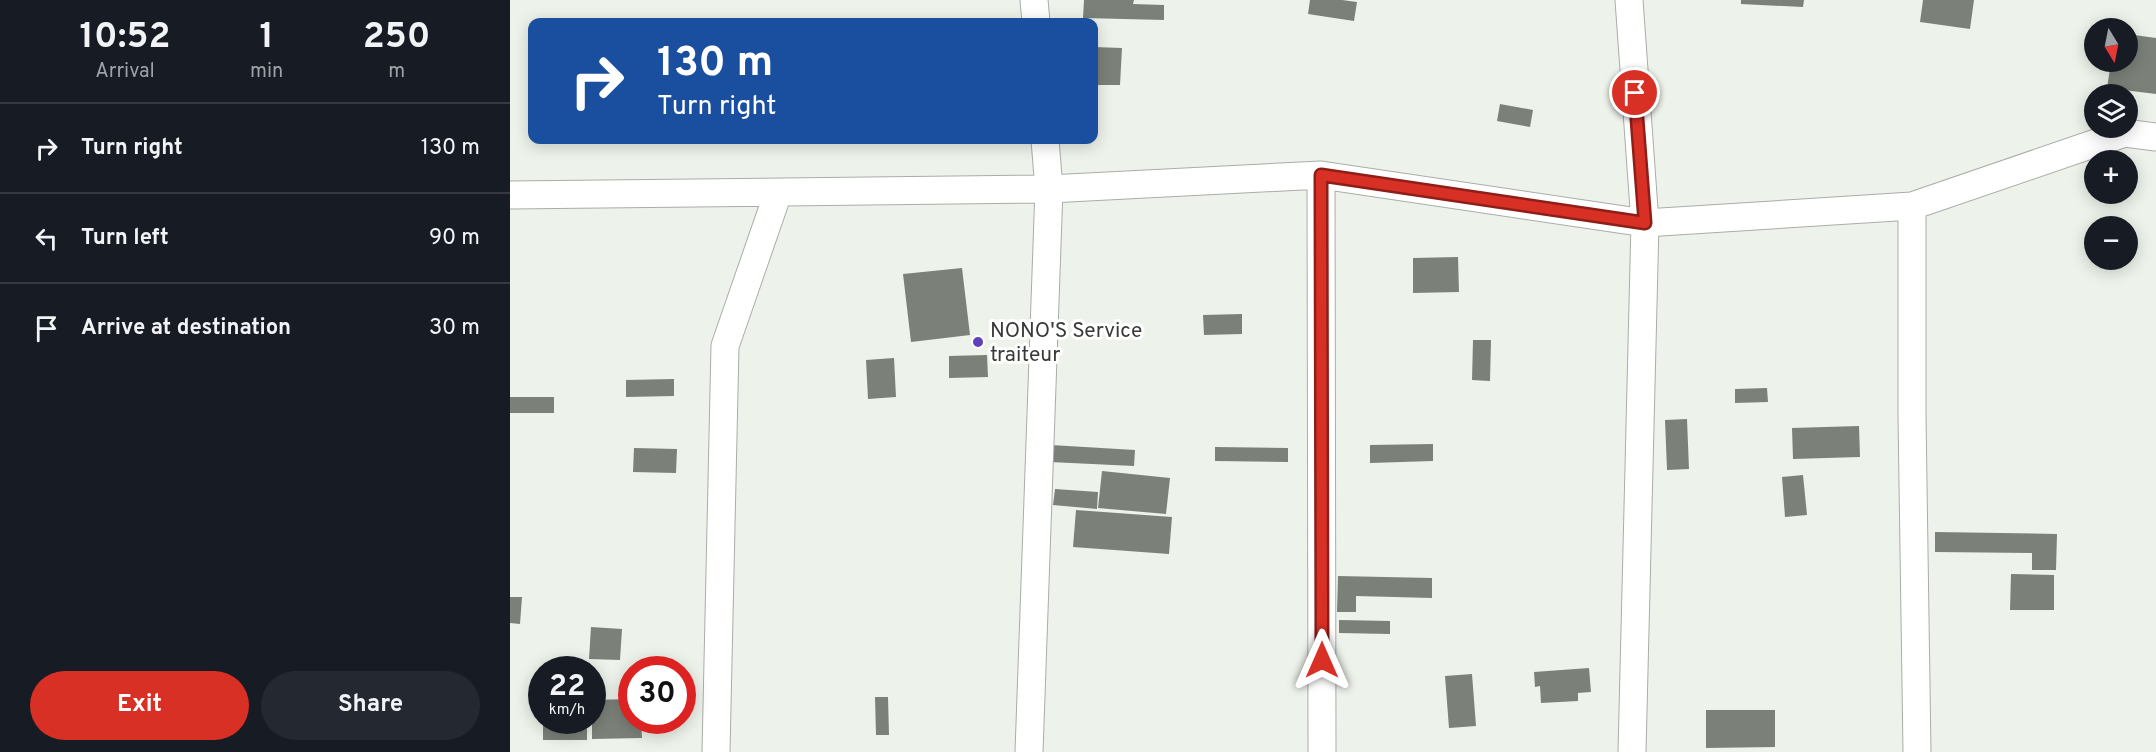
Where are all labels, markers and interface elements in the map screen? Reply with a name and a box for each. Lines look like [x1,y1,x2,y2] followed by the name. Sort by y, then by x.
[80,15,170,61] text: 10:52
[259,15,274,61] text: 1
[363,15,430,61] text: 250
[2084,18,2138,72] north arrow
[2084,18,2138,270] map controls
[657,38,773,91] text: 130 m
[558,42,636,120] icon: right
[95,59,155,85] text: Arrival
[250,59,283,85] text: min
[388,59,405,85] text: m
[1609,67,1660,118] pin
[1618,76,1651,109] icon: arrive
[2084,84,2138,138] button: layers
[657,90,776,124] text: Turn right
[30,132,63,165] icon: right
[81,135,183,162] text: Turn right
[421,135,480,162] text: 130 m
[2084,150,2138,204] button: +
[2084,216,2138,270] button: −
[30,222,63,255] icon: left
[81,225,169,252] text: Turn left
[429,225,480,252] text: 90 m
[30,312,63,345] icon: arrive
[81,315,291,342] text: Arrive at destination
[429,315,480,342] text: 30 m
[990,318,1142,369] place label: NONO'S Service traiteur
[971,335,985,349] marker: NONO'S Service traiteur
[1290,628,1354,692] position arrow
[618,656,696,734] speed limit sign: 30
[549,669,585,706] text: 22
[30,671,249,740] button: Exit
[261,671,480,740] button: Share
[549,701,585,720] text: km/h

